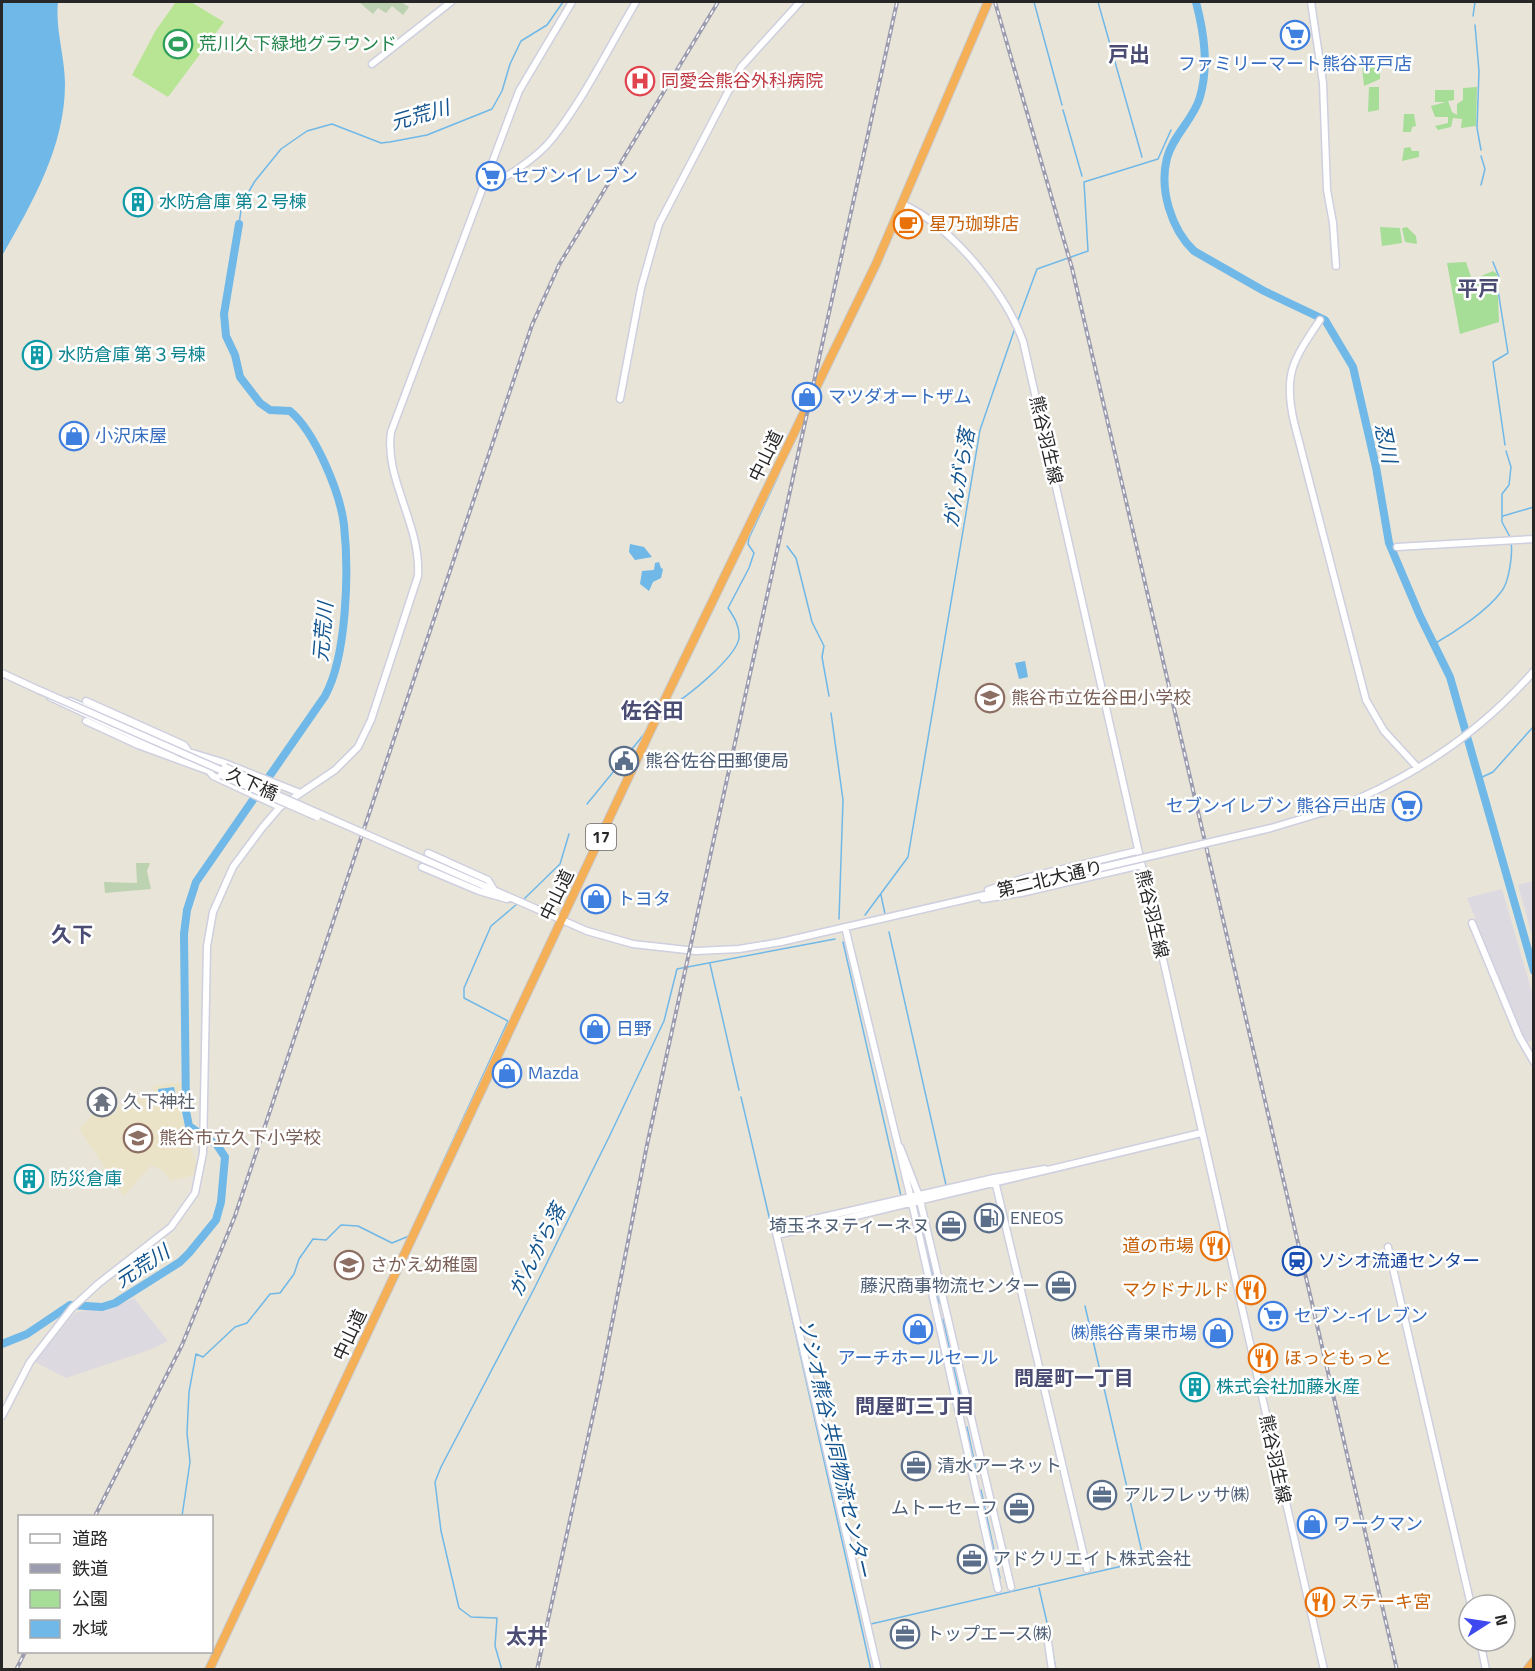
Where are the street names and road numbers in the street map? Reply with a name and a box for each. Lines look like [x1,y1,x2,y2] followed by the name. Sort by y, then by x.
[1023,393,1070,487] street label: 熊谷羽生線
[742,426,790,486] street label: 中山道
[222,760,282,807] street label: 久下橋
[586,824,616,850] road number: 17
[994,853,1106,904] street label: 第二北大通り
[533,865,581,925] street label: 中山道
[1129,867,1176,961] street label: 熊谷羽生線
[326,1305,373,1365] street label: 中山道
[1253,1412,1298,1506] street label: 熊谷羽生線

